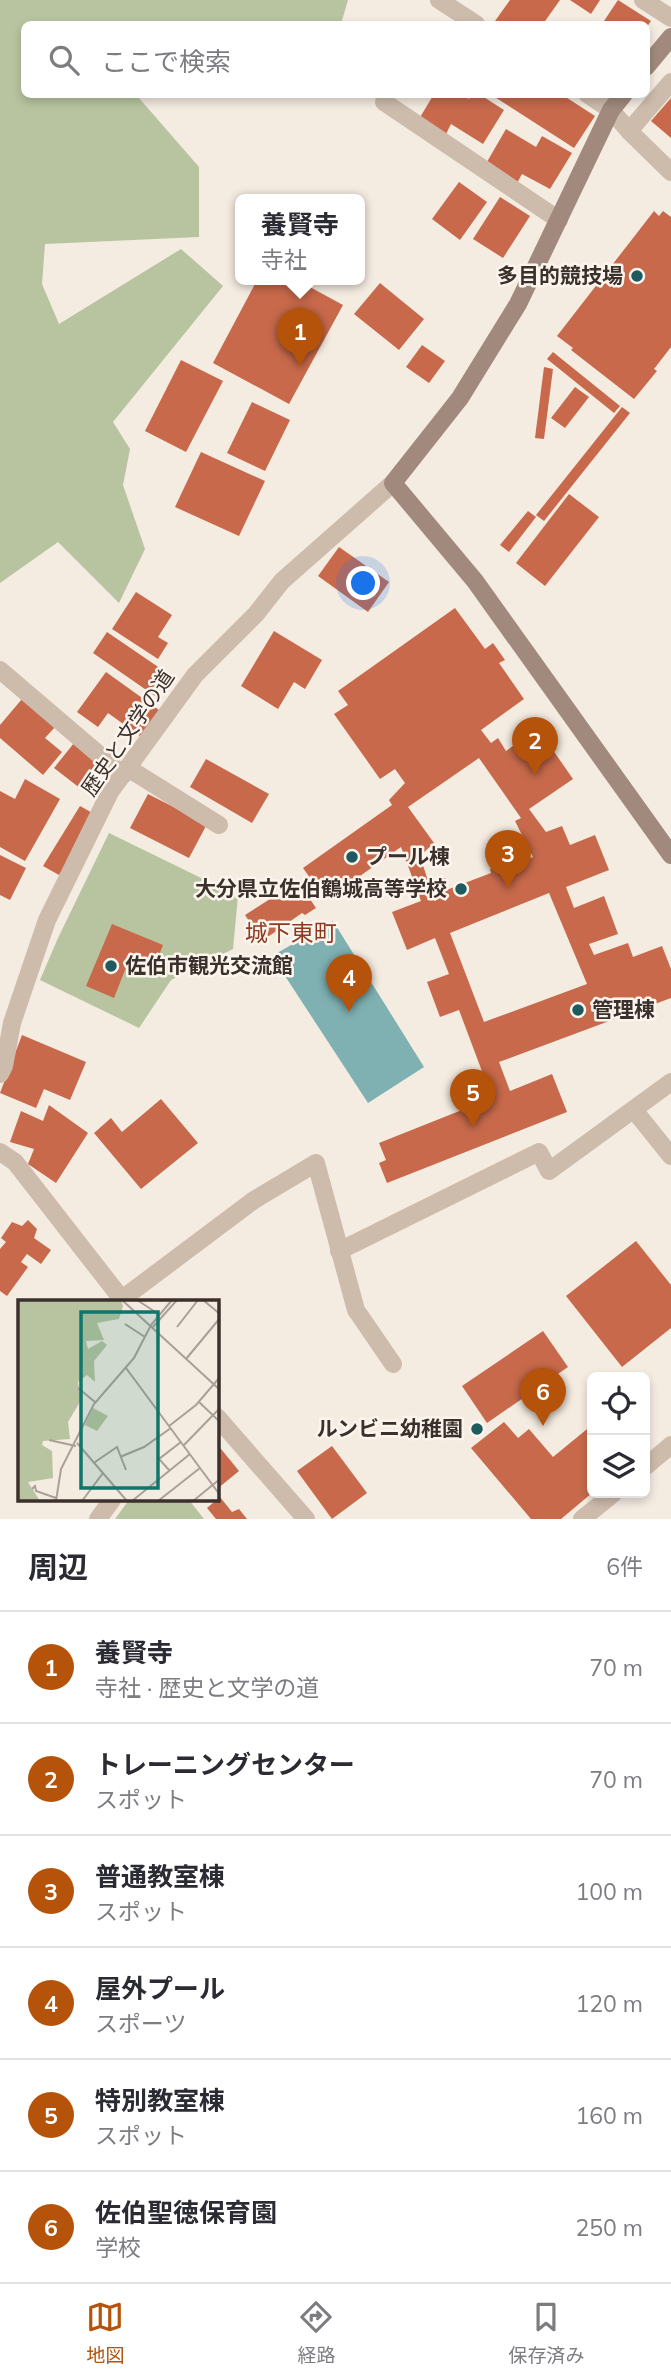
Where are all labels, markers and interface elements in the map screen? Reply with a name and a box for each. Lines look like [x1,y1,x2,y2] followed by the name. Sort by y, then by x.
[21,21,650,98] search box
[45,41,83,79] icon: search
[101,45,231,78] text: ここで検索
[235,194,365,285] popup
[261,208,339,241] text: 養賢寺
[261,245,307,274] text: 寺社
[497,262,623,288] place label: 多目的競技場
[629,268,645,284] marker: 多目的競技場
[277,308,323,366] pin: 1
[346,566,380,600] your location
[75,664,179,801] street label: 歴史と文学の道
[512,717,558,775] pin: 2
[485,830,531,888] pin: 3
[366,843,450,869] place label: プール棟
[344,849,360,865] marker: プール棟
[195,875,447,901] place label: 大分県立佐伯鶴城高等学校
[453,881,469,897] marker: 大分県立佐伯鶴城高等学校
[245,918,337,947] district label: 城下東町
[125,952,293,978] place label: 佐伯市観光交流館
[326,954,372,1012] pin: 4
[103,958,119,974] marker: 佐伯市観光交流館
[592,996,655,1022] place label: 管理棟
[570,1002,586,1018] marker: 管理棟
[450,1069,496,1127] pin: 5
[18,1300,219,1502] inset map
[520,1368,566,1426] pin: 6
[587,1372,650,1498] map controls
[587,1372,650,1435] button: locate
[316,1415,463,1441] place label: ルンビニ幼稚園
[469,1421,485,1437] marker: ルンビニ幼稚園
[587,1435,650,1498] button: layers
[28,1548,88,1586] text: 周辺
[606,1552,643,1581] text: 6件
[95,1636,173,1669] text: 養賢寺
[44,1653,58,1682] text: 1
[589,1653,643,1682] text: 70 m
[95,1673,319,1702] text: 寺社 · 歴史と文学の道
[95,1748,355,1781] text: トレーニングセンター
[44,1765,58,1794] text: 2
[589,1765,643,1794] text: 70 m
[95,1785,187,1814] text: スポット
[95,1860,225,1893] text: 普通教室棟
[44,1877,58,1906] text: 3
[575,1877,643,1906] text: 100 m
[95,1897,187,1926] text: スポット
[95,1972,225,2005] text: 屋外プール
[44,1989,58,2018] text: 4
[575,1989,643,2018] text: 120 m
[95,2009,187,2038] text: スポーツ
[95,2084,225,2117] text: 特別教室棟
[44,2101,58,2130] text: 5
[575,2101,643,2130] text: 160 m
[95,2121,187,2150] text: スポット
[95,2196,277,2229] text: 佐伯聖徳保育園
[44,2213,58,2242] text: 6
[575,2213,643,2242] text: 250 m
[95,2233,141,2262] text: 学校
[86,2298,125,2367] tab: 地図
[297,2298,336,2367] tab: 経路
[508,2298,585,2367] tab: 保存済み

